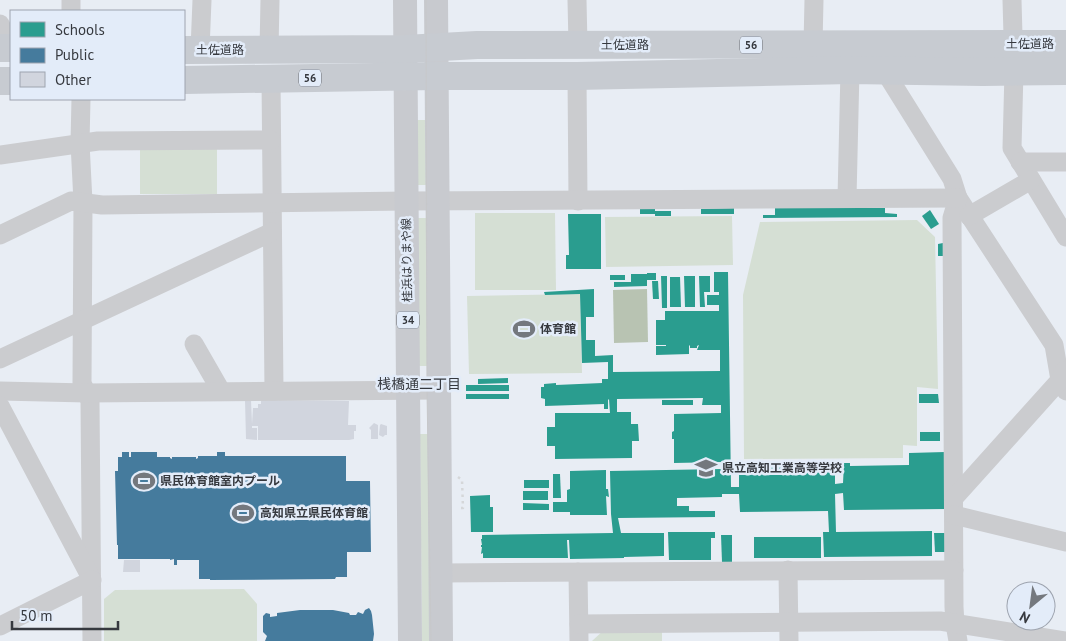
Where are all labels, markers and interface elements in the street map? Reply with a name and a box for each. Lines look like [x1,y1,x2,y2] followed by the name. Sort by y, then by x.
[10,10,185,100] legend
[55,20,105,39] text: Schools
[740,36,762,54] road number: 56
[1006,36,1054,51] street label: 土佐道路
[601,37,649,52] street label: 土佐道路
[196,42,244,57] street label: 土佐道路
[55,45,94,64] text: Public
[55,70,91,89] text: Other
[299,70,321,86] road number: 56
[398,218,415,302] street label: 桂浜はりまや線
[397,312,419,328] road number: 34
[511,316,537,342] sports icon: 体育館
[540,321,576,336] place label: 体育館
[377,375,461,393] district label: 桟橋通二丁目
[693,455,719,481] school or university icon: 県立高知工業高等学校
[722,460,842,475] place label: 県立高知工業高等学校
[131,468,157,494] sports icon: 県民体育館室内プール
[160,473,280,488] place label: 県民体育館室内プール
[230,500,256,526] sports icon: 高知県立県民体育館
[260,505,368,520] place label: 高知県立県民体育館
[1006,581,1056,631] north arrow
[12,598,119,630] scale bar
[20,606,53,625] text: 50 m
[1016,607,1033,627] text: N

